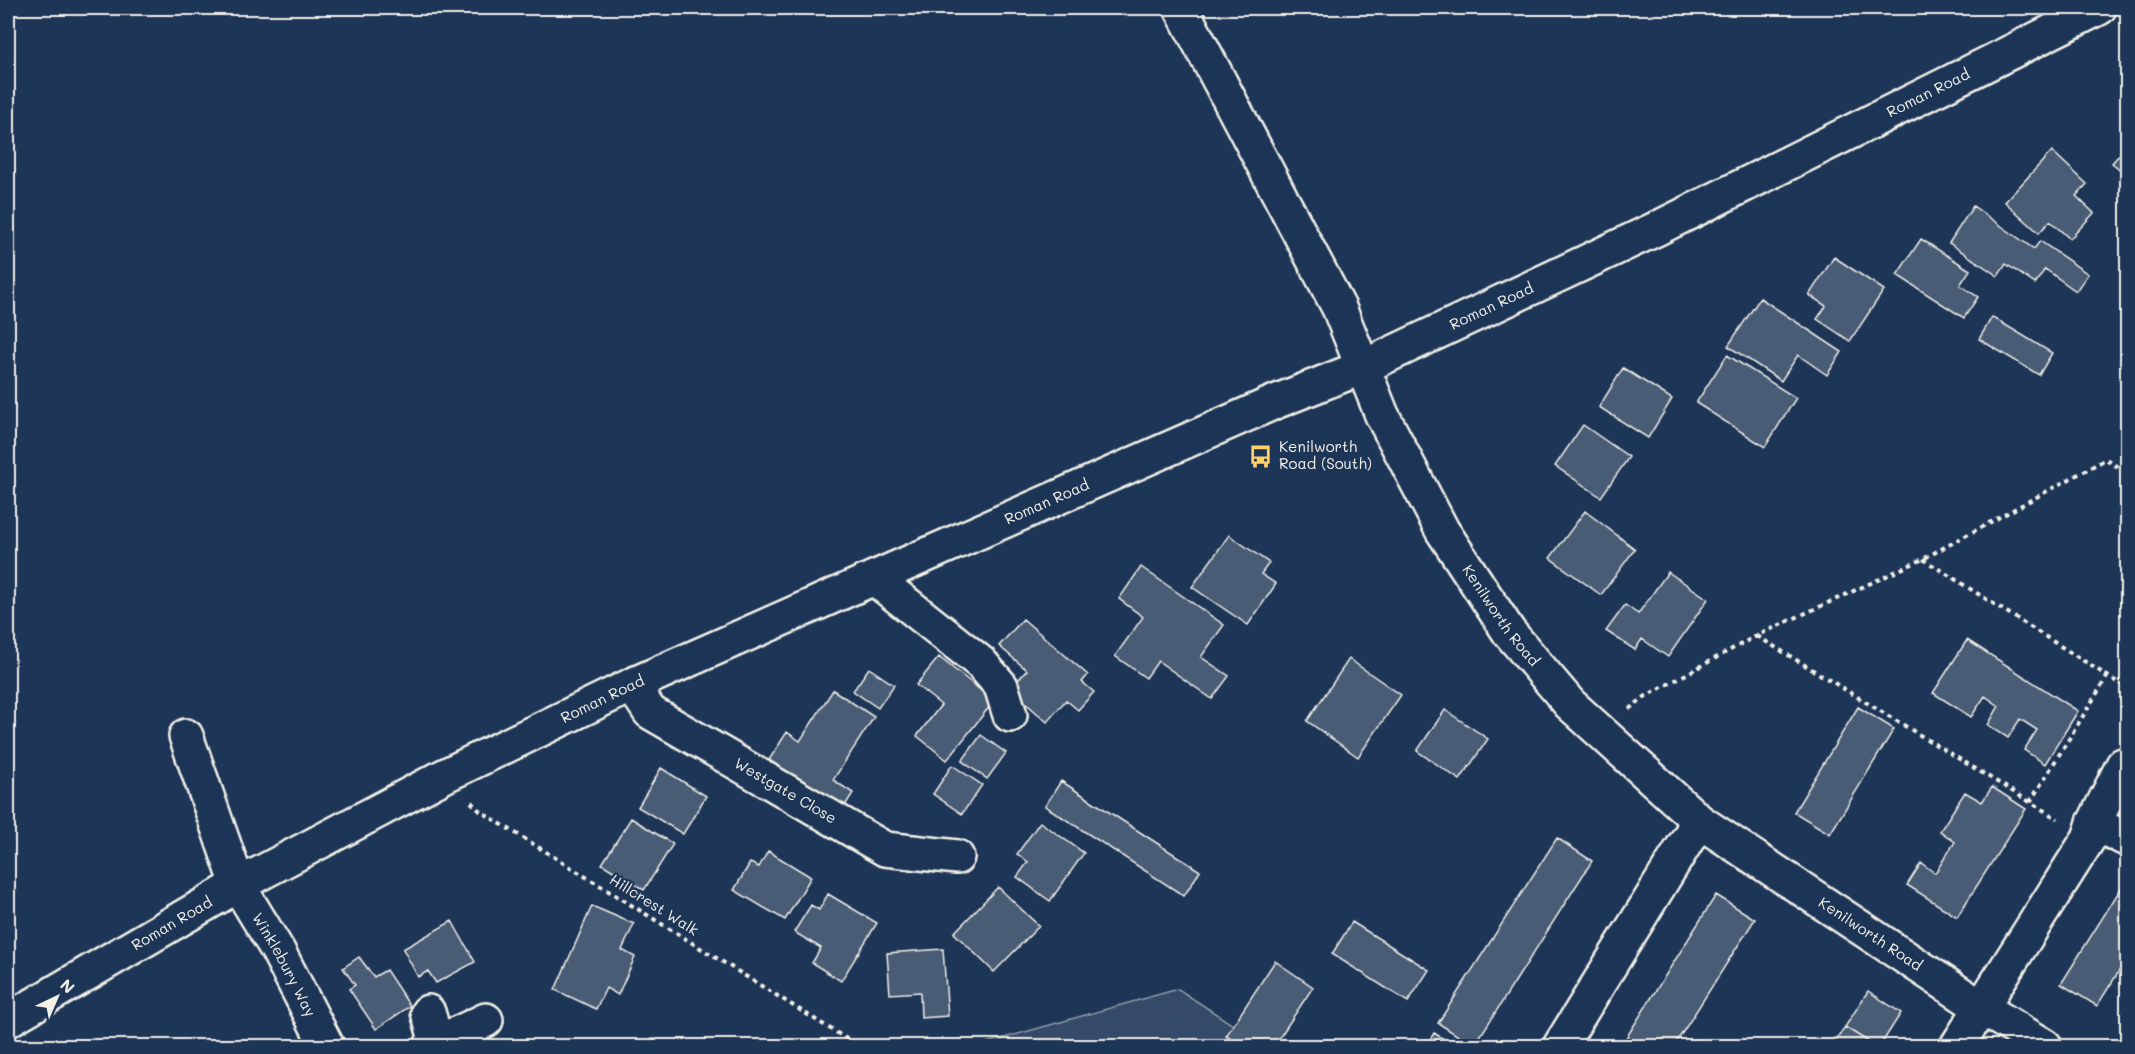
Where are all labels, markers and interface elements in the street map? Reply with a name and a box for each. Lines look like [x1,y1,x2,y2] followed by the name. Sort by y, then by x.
[1883,63,1973,121] street label: Roman Road
[1446,277,1536,334] street label: Roman Road
[1279,436,1372,473] place label: Kenilworth Road (South)
[1248,443,1274,469] bus stop icon: Kenilworth Road (South)
[1001,474,1092,529] street label: Roman Road
[1458,560,1545,670] street label: Kenilworth Road
[557,670,647,727] street label: Roman Road
[731,752,841,828] street label: Westgate Close
[606,869,703,940] street label: Hillcrest Walk
[127,891,215,954] street label: Roman Road
[1815,892,1927,975] street label: Kenilworth Road
[248,909,321,1020] street label: Winklebury Way
[27,967,87,1027] north arrow
[56,974,79,998] text: N

